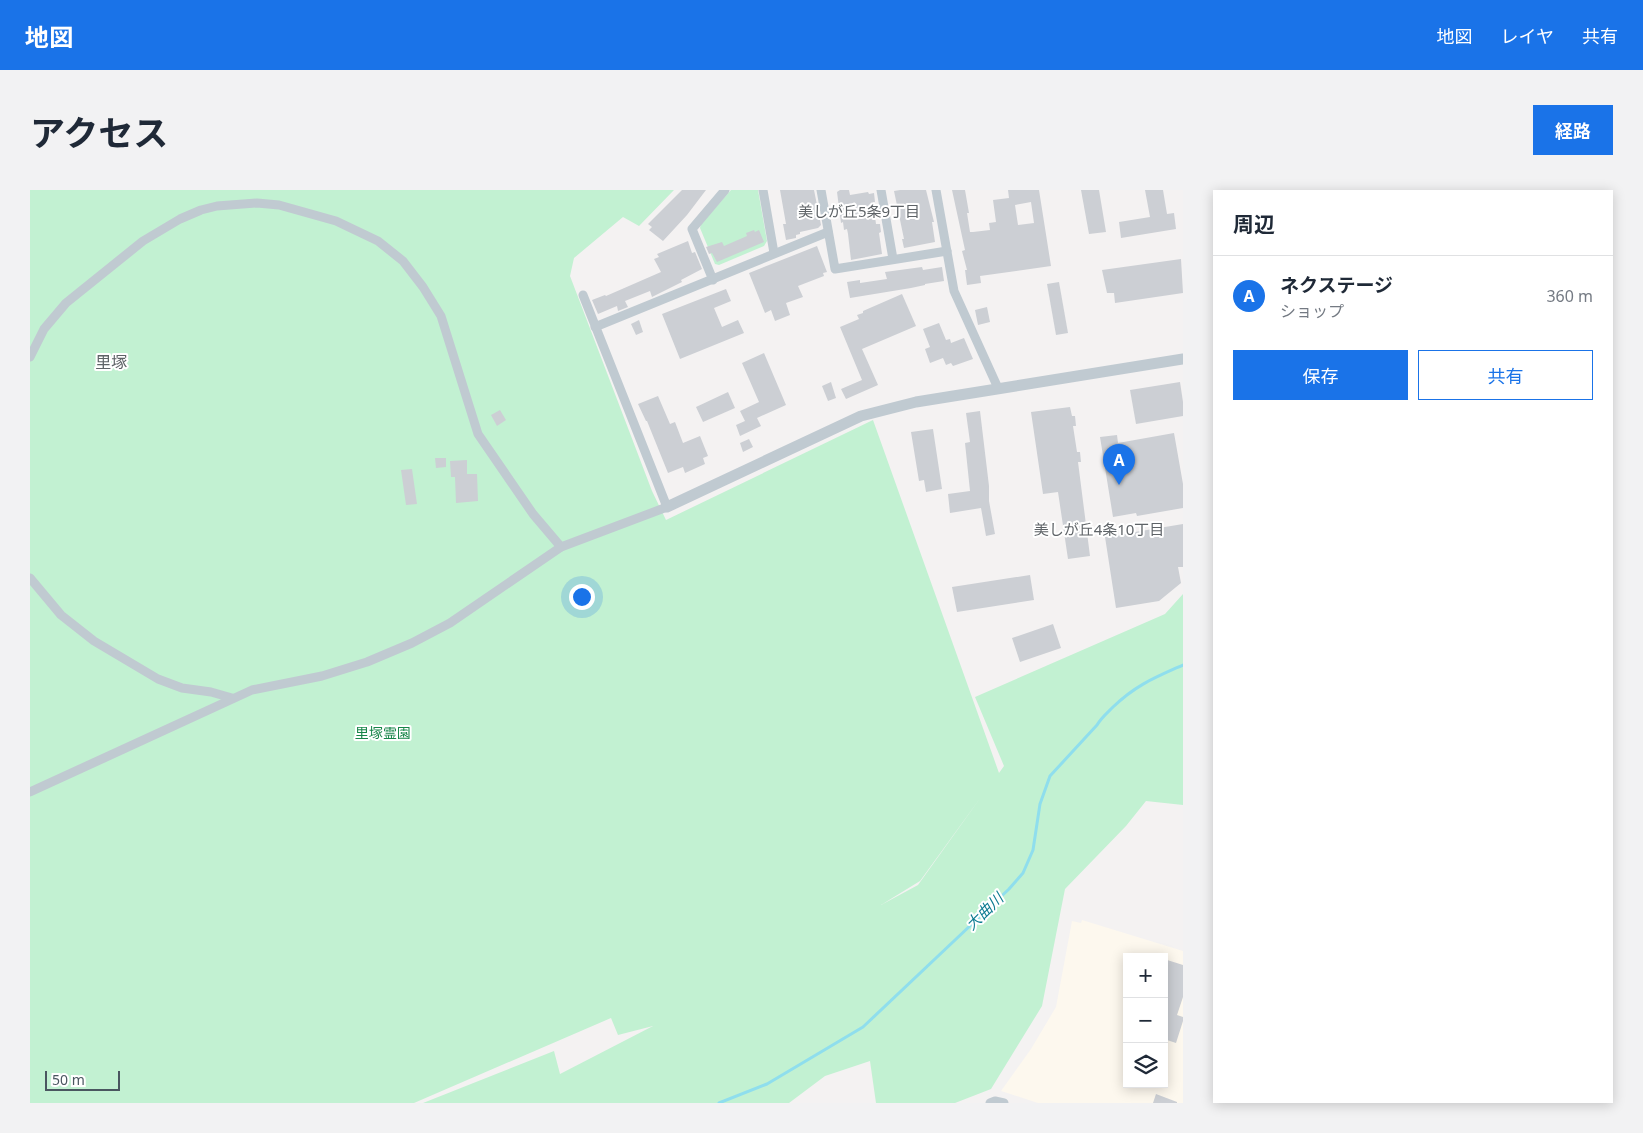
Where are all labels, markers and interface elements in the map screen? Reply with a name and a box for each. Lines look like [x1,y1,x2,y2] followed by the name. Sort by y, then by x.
[25,20,73,53] text: 地図
[1437,24,1473,48] text: 地図
[1501,24,1554,48] text: レイヤ
[1582,24,1618,48] text: 共有
[1533,105,1613,155] button: 経路
[30,109,168,156] text: アクセス
[798,201,920,221] district label: 美しが丘5条9丁目
[1233,210,1275,238] text: 周辺
[1280,272,1393,298] text: ネクステージ
[1243,285,1255,307] text: A
[1546,285,1593,307] text: 360 m
[1280,300,1344,322] text: ショップ
[1233,350,1408,400] button: 保存
[1418,350,1593,400] button: 共有
[95,351,127,373] district label: 里塚
[1103,444,1135,485] pin: A
[1034,519,1164,539] district label: 美しが丘4条10丁目
[569,584,595,610] your location
[355,723,411,742] park label: 里塚霊園
[961,887,1009,934] water label: 大曲川
[1123,953,1168,1088] map controls
[1123,953,1168,998] button: +
[1123,998,1168,1043] button: −
[1123,1043,1168,1088] button: layers
[45,1068,120,1091] scale bar
[52,1070,85,1089] text: 50 m

